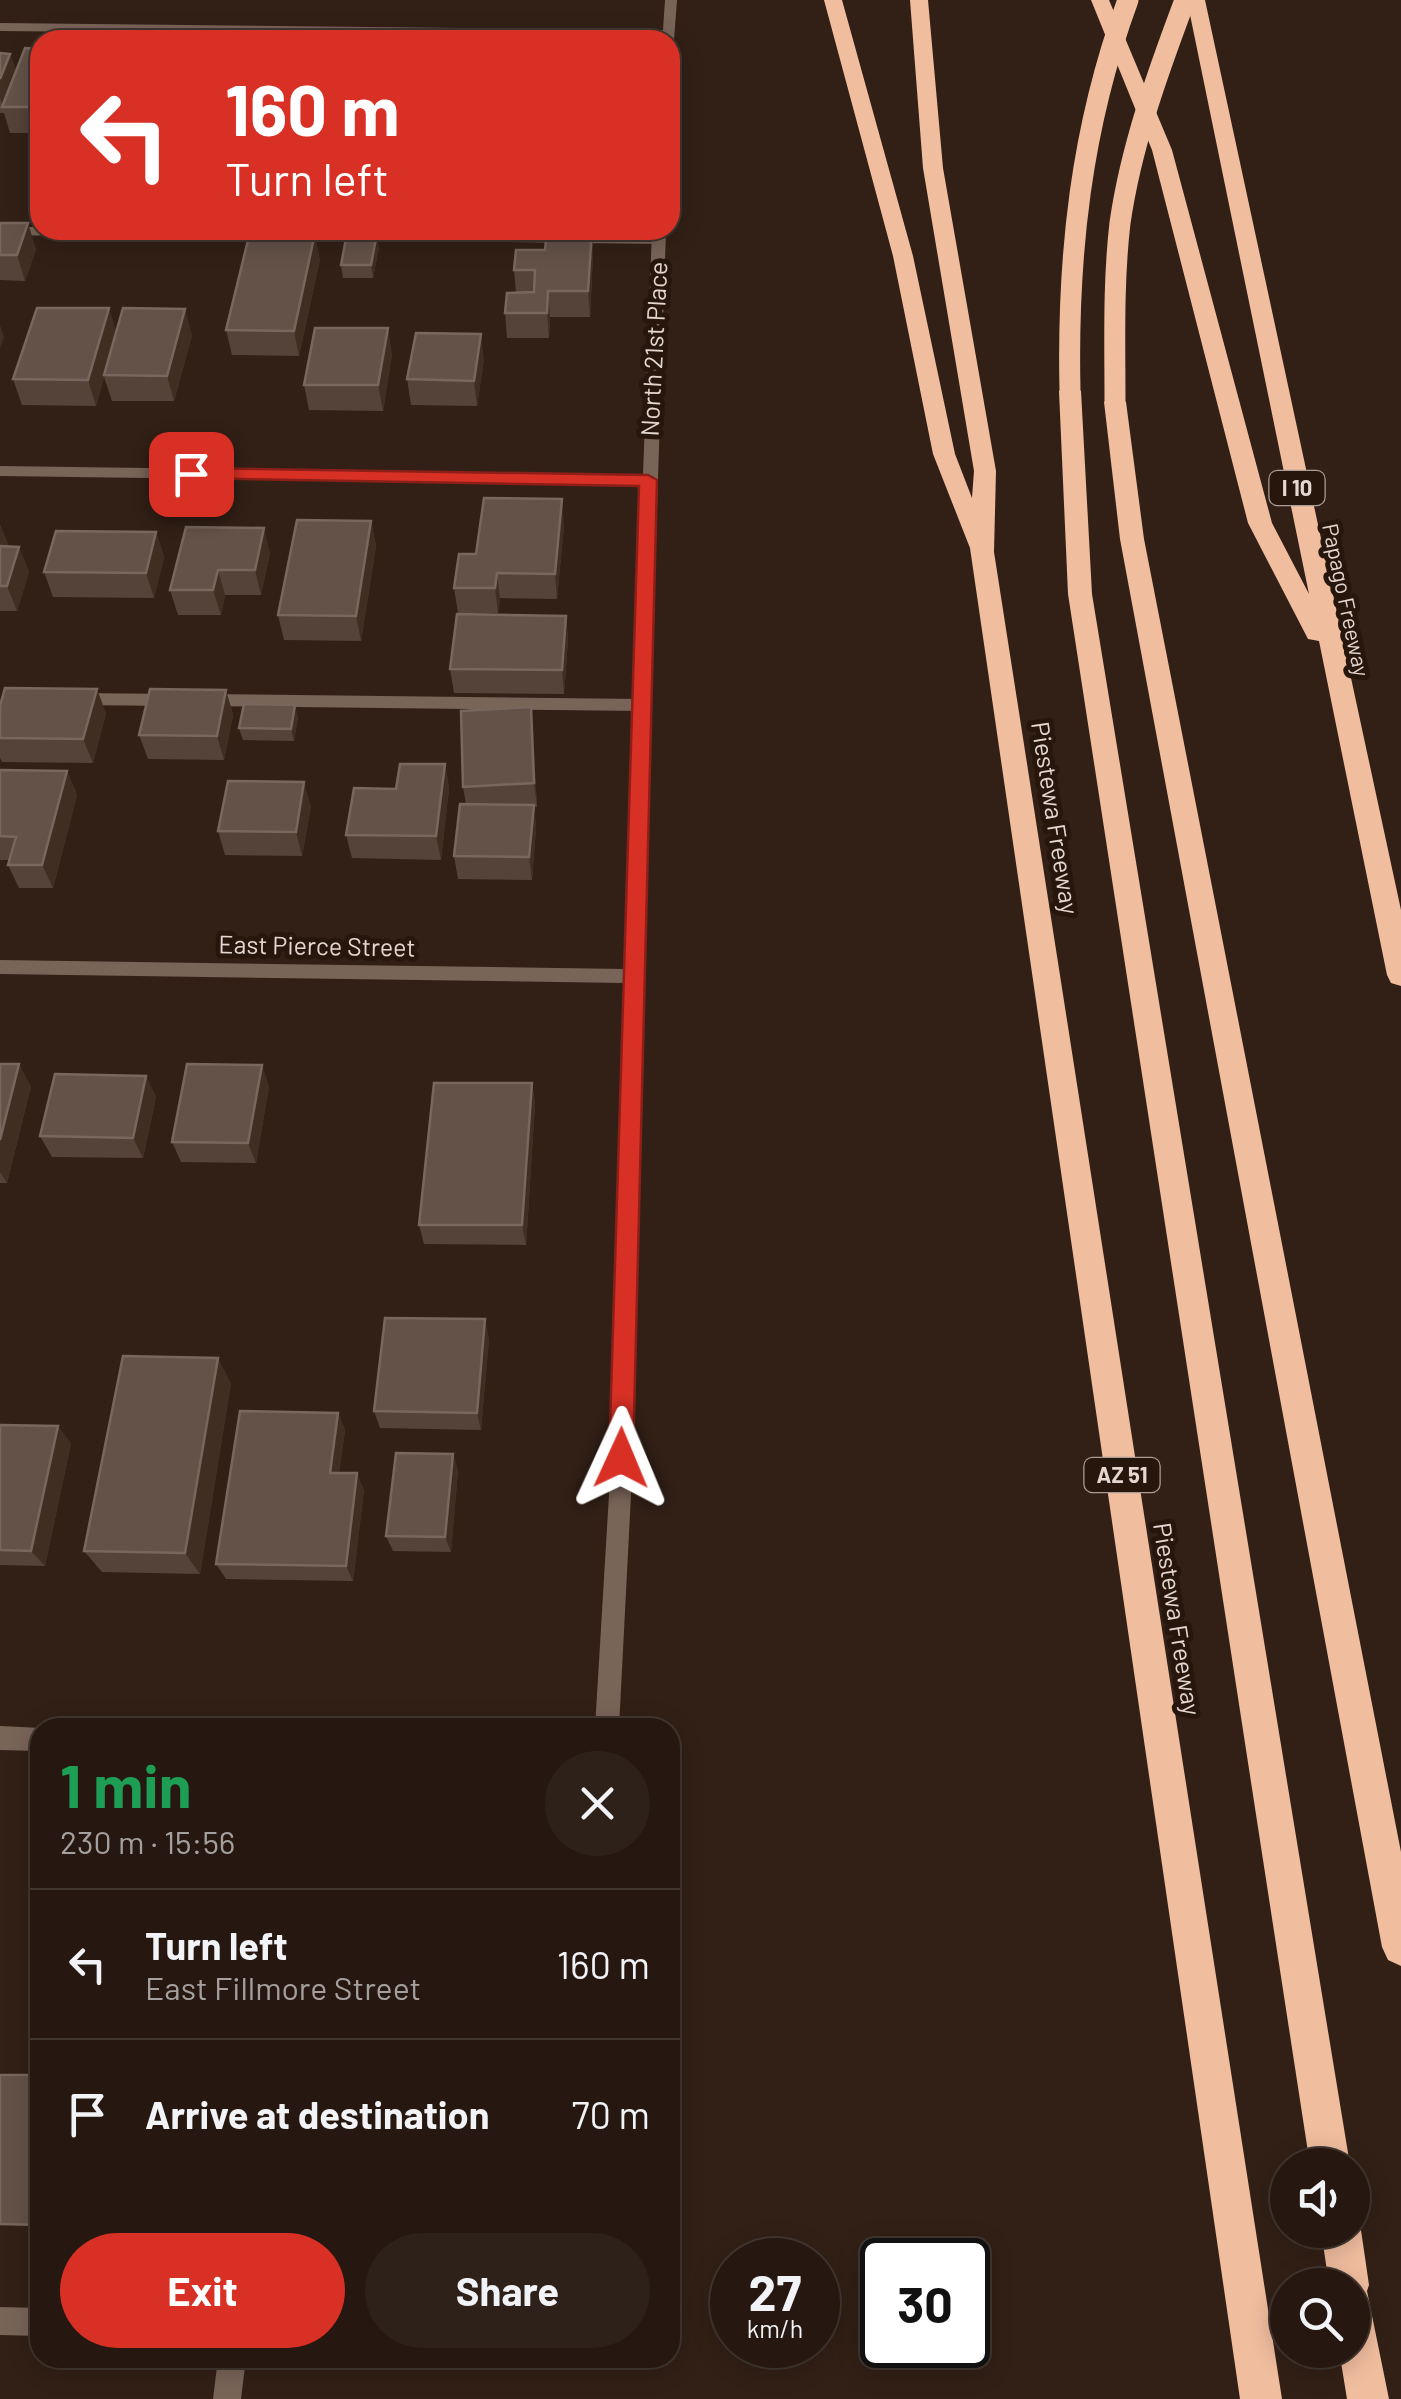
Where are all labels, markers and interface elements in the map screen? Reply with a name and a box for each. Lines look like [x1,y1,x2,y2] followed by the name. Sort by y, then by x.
[225,66,400,150] text: 160 m
[60,70,190,200] icon: left
[225,151,389,205] text: Turn left
[633,261,673,437] street label: North 21st Place
[149,432,234,517] pin
[164,447,219,502] icon: arrive
[1270,471,1324,505] road number: I 10
[1318,521,1376,679] street label: Papago Freeway
[1026,719,1086,916] street label: Piestewa Freeway
[218,928,416,962] street label: East Pierce Street
[569,1406,673,1510] position arrow
[1084,1458,1160,1492] road number: AZ 51
[1148,1520,1208,1717] street label: Piestewa Freeway
[60,1748,191,1820] text: 1 min
[545,1751,650,1856] button: close
[60,1822,235,1860] text: 230 m · 15:56
[145,1922,288,1968] text: Turn left
[60,1937,115,1992] icon: left
[557,1941,650,1987] text: 160 m
[145,1968,421,2006] text: East Fillmore Street
[60,2087,115,2142] icon: arrive
[145,2091,490,2137] text: Arrive at destination
[572,2091,650,2137] text: 70 m
[1270,2148,1370,2368] map controls
[1270,2148,1370,2248] button: sound
[60,2233,345,2348] button: Exit
[365,2233,650,2348] button: Share
[860,2238,990,2368] speed limit sign: 30
[749,2261,801,2321] text: 27
[1270,2268,1370,2368] button: search
[747,2313,803,2343] text: km/h

